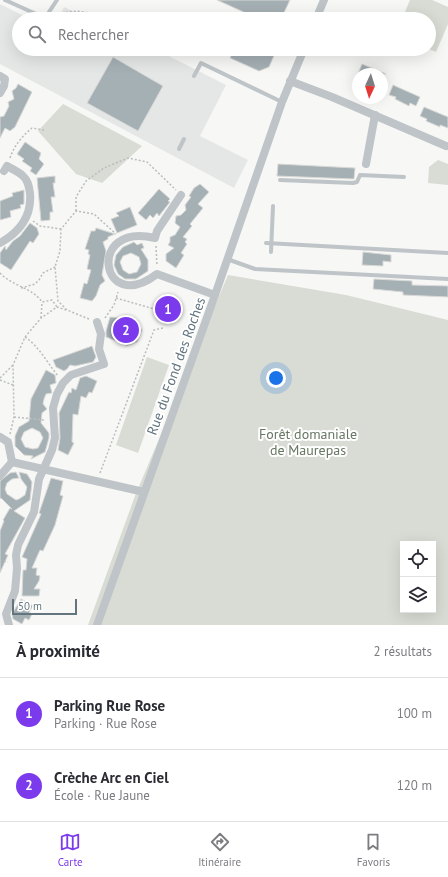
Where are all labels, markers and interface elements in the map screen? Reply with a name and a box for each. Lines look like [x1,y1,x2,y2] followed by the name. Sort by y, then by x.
[12,12,436,56] search box
[26,23,48,45] icon: search
[58,25,129,44] text: Rechercher
[352,68,388,104] north arrow
[143,294,209,437] street label: Rue du Fond des Roches
[155,294,181,324] pin: 1
[113,315,139,345] pin: 2
[266,368,286,388] your location
[259,425,357,459] park label: Forêt domaniale de Maurepas
[400,541,436,613] map controls
[400,541,436,577] button: locate
[400,577,436,613] button: layers
[12,597,77,616] scale bar
[18,599,42,613] text: 50 m
[16,640,100,662] text: À proximité
[373,643,432,660] text: 2 résultats
[54,696,165,715] text: Parking Rue Rose
[25,705,33,722] text: 1
[397,705,432,722] text: 100 m
[54,715,157,732] text: Parking · Rue Rose
[54,768,169,787] text: Crèche Arc en Ciel
[25,777,33,794] text: 2
[397,777,432,794] text: 120 m
[54,787,150,804] text: École · Rue Jaune
[58,831,83,869] tab: Carte
[198,831,241,869] tab: Itinéraire
[357,831,390,869] tab: Favoris

